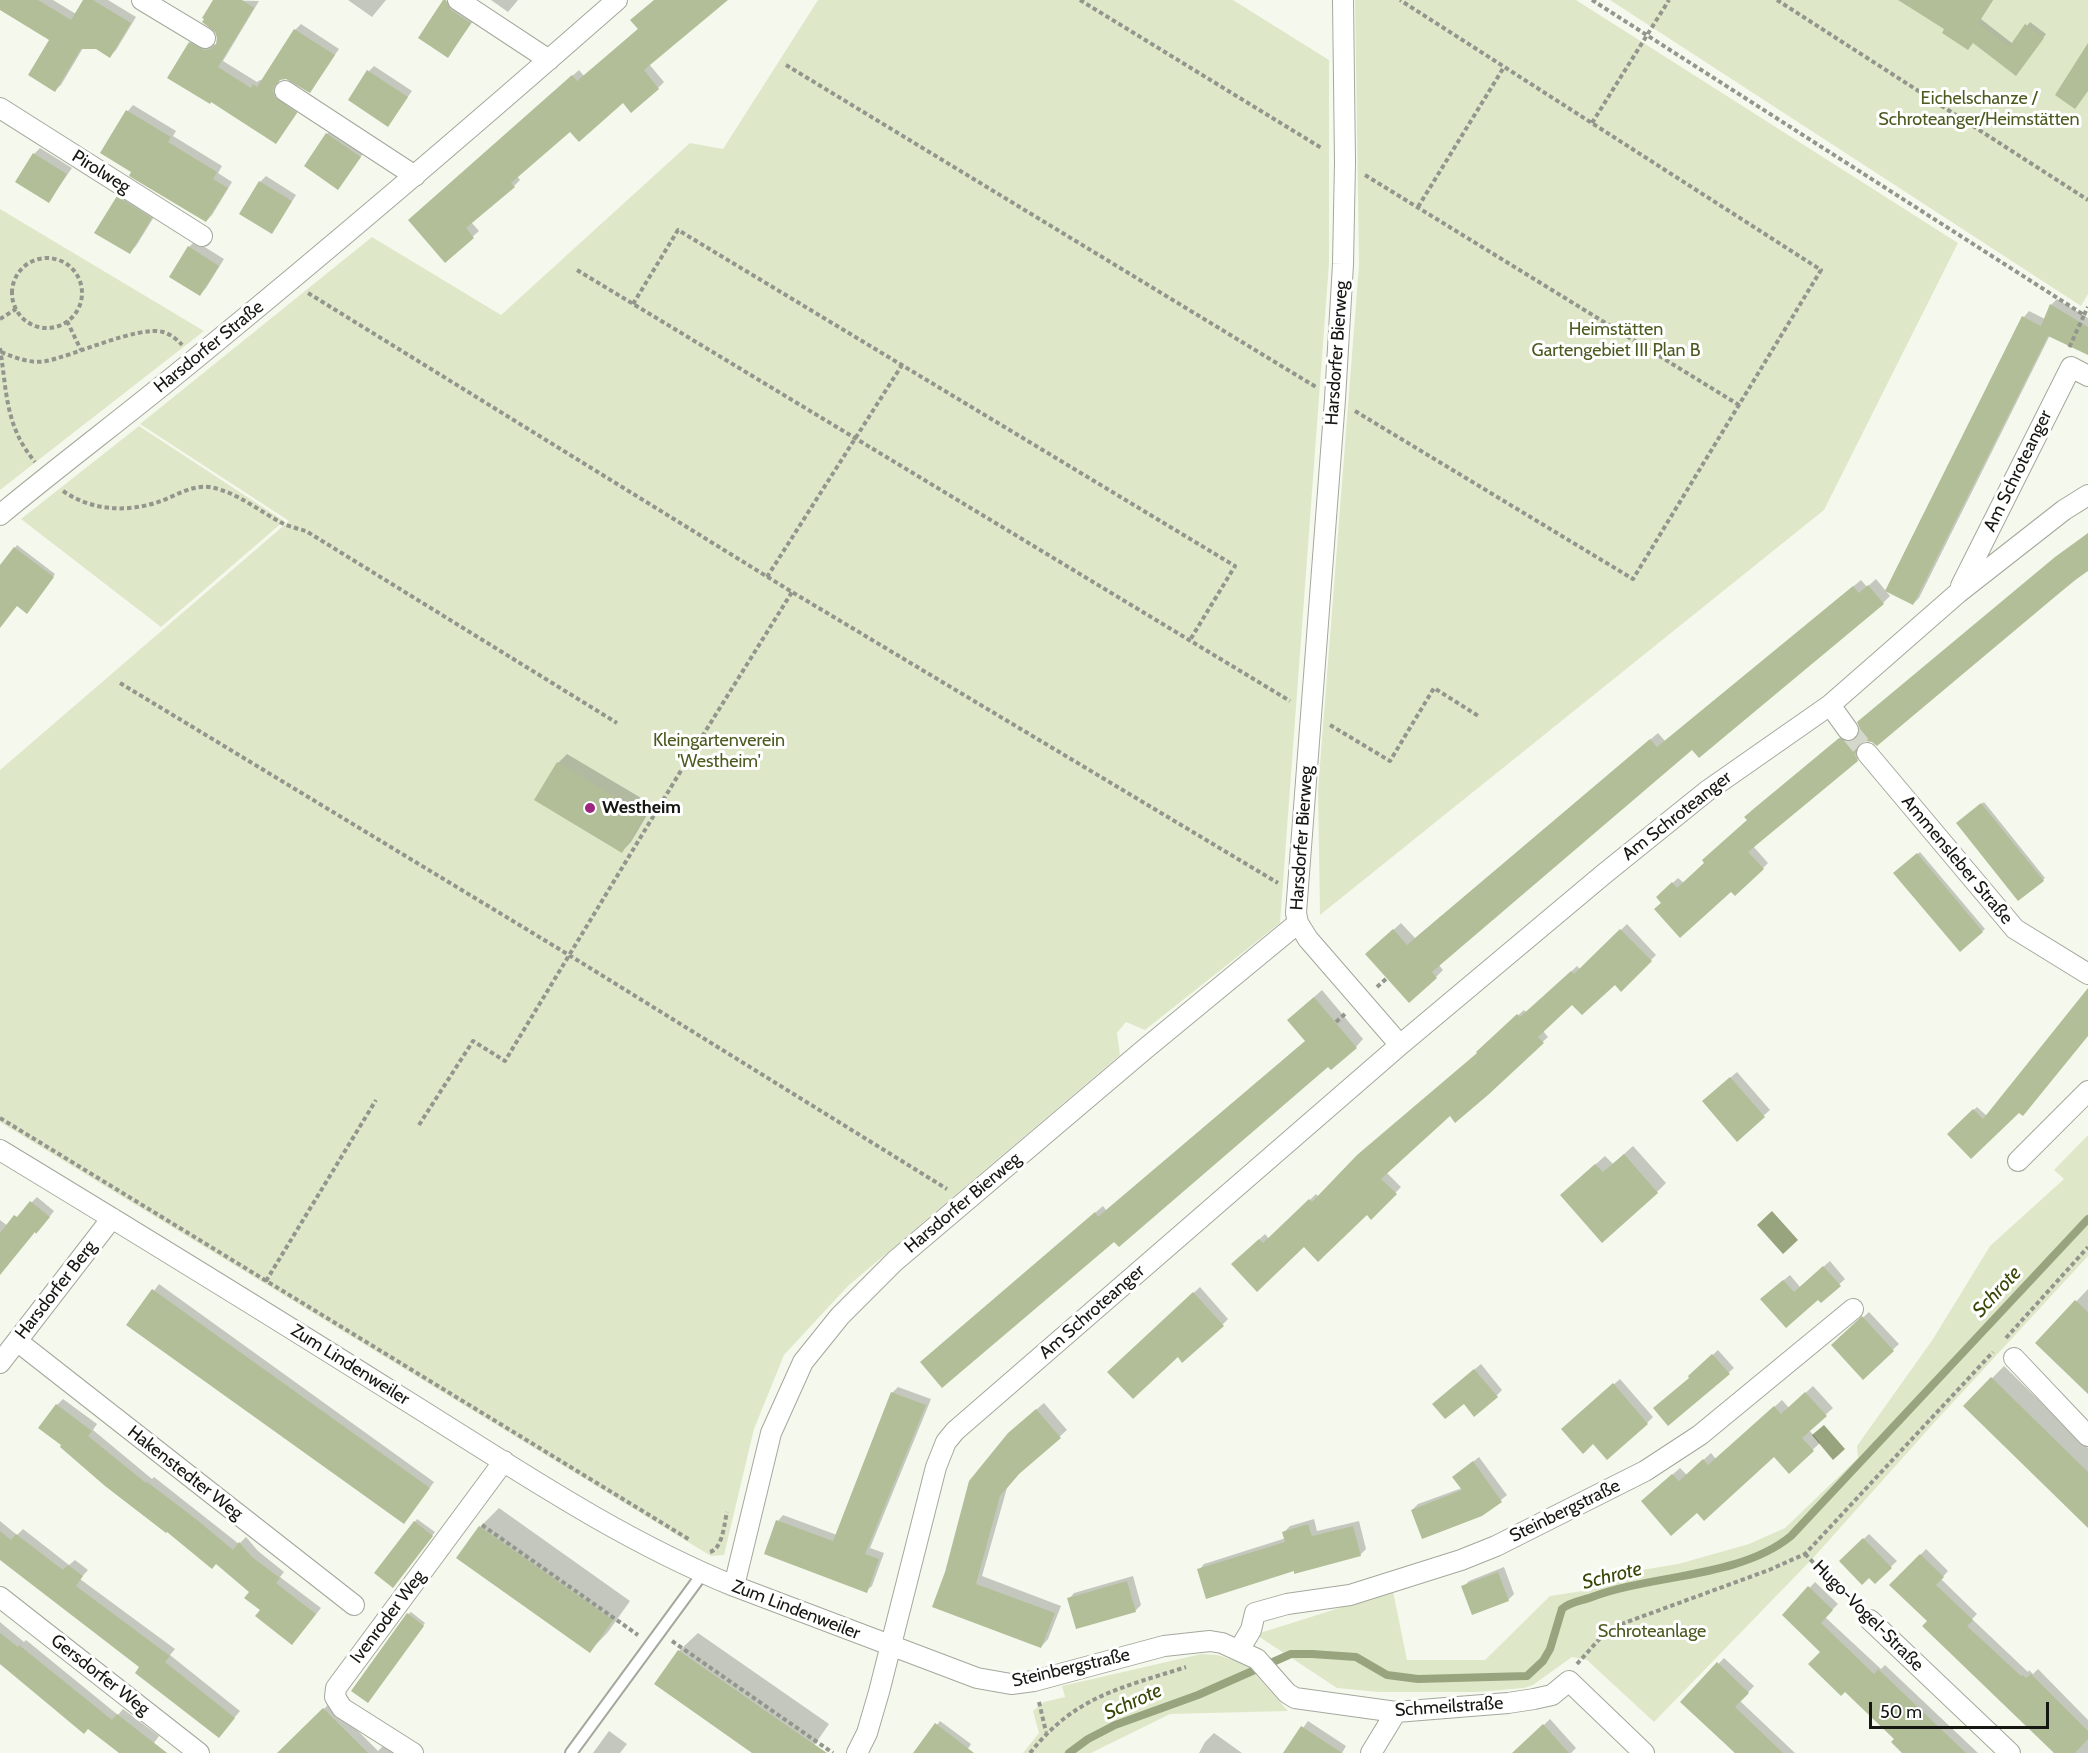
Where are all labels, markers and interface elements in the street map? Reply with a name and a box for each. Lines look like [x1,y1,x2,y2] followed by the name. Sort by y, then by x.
[1878,88,2080,130] park label: Eichelschanze / Schroteanger/Heimstätten
[68,146,134,198] street label: Pirolweg
[1321,280,1353,426] street label: Harsdorfer Bierweg
[150,296,268,398] street label: Harsdorfer Straße
[1532,319,1700,362] park label: Heimstätten Gartengebiet III Plan B
[1979,407,2057,535] street label: Am Schroteanger
[653,730,785,772] park label: Kleingartenverein 'Westheim'
[1286,765,1318,911] street label: Harsdorfer Bierweg
[1618,767,1736,865] street label: Am Schroteanger
[1897,791,2017,929] street label: Ammensleber Straße
[602,797,681,819] place label: Westheim
[583,801,597,815] marker: Westheim
[900,1148,1026,1258] street label: Harsdorfer Bierweg
[11,1236,101,1344] street label: Harsdorfer Berg
[1035,1260,1149,1364] street label: Am Schroteanger
[1968,1262,2026,1322] water label: Schrote
[287,1320,413,1410] street label: Zum Lindenweiler
[123,1421,247,1525] street label: Hakenstedter Weg
[1506,1475,1624,1547] street label: Steinbergstraße
[1808,1556,1928,1676] street label: Hugo-Vogel-Straße
[1580,1557,1644,1595] water label: Schrote
[346,1566,430,1668] street label: Ivenroder Weg
[729,1576,863,1644] street label: Zum Lindenweiler
[1598,1621,1706,1643] park label: Schroteanlage
[46,1630,154,1720] street label: Gersdorfer Weg
[1010,1644,1132,1692] street label: Steinbergstraße
[1100,1679,1166,1725] water label: Schrote
[1872,1690,2052,1728] scale bar
[1394,1692,1504,1722] street label: Schmeilstraße
[1880,1701,1922,1723] text: 50 m

